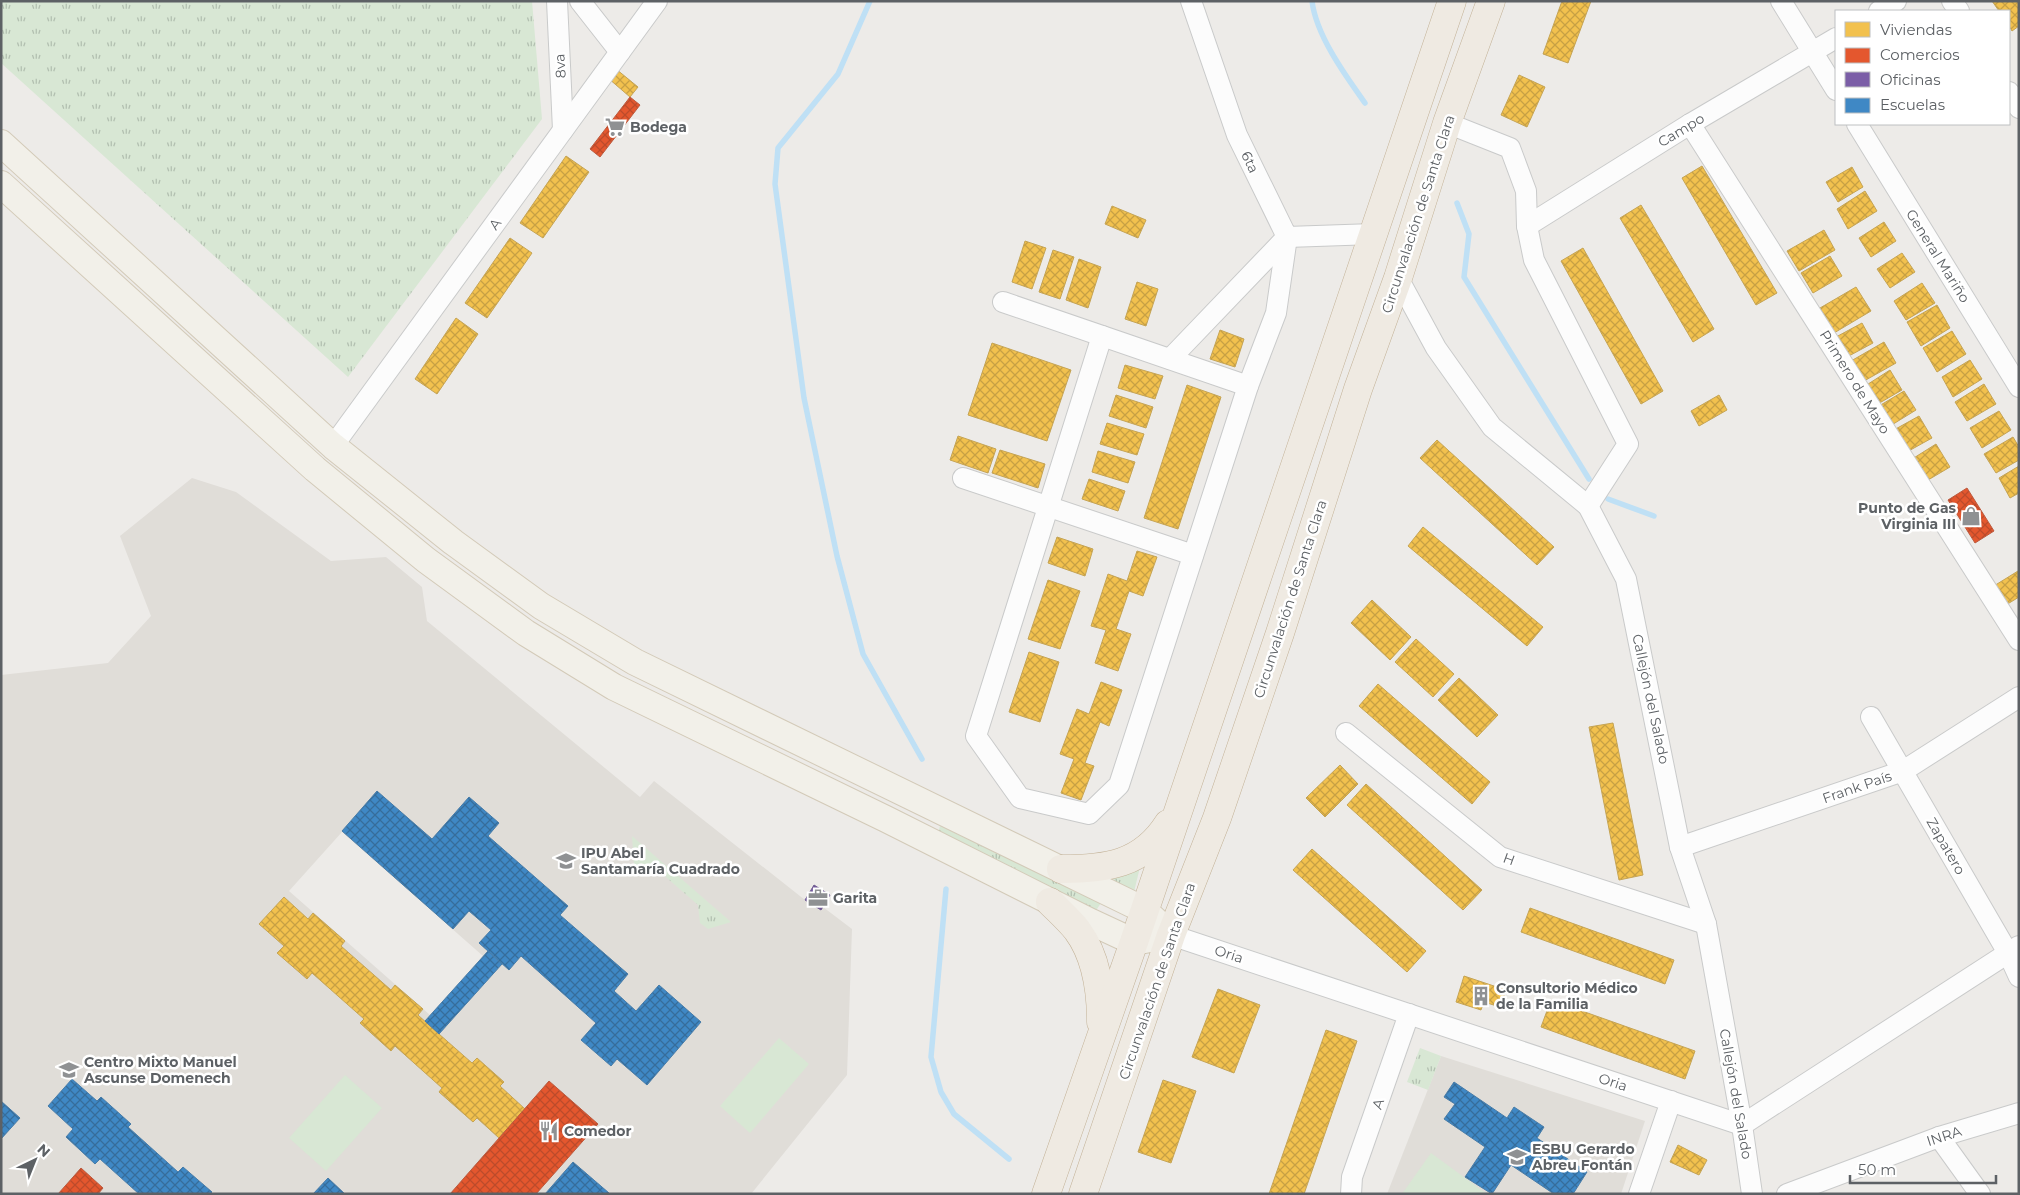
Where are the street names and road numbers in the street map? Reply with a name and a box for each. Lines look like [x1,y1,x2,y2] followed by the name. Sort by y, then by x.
[550,53,570,79] street label: 8va
[1654,109,1708,151] street label: Campo
[1377,113,1459,315] street label: Circunvalación de Santa Clara
[1237,148,1263,176] street label: 6ta
[1902,206,1974,306] street label: General Mariño
[485,214,506,233] street label: A
[1816,327,1894,438] street label: Primero de Mayo
[1249,498,1331,700] street label: Circunvalación de Santa Clara
[1628,632,1674,766] street label: Callejón del Salado
[1820,767,1894,807] street label: Frank País
[1922,814,1970,878] street label: Zapatero
[1501,849,1517,869] street label: H
[1115,880,1199,1082] street label: Circunvalación de Santa Clara
[1212,941,1246,967] street label: Oria
[1716,1027,1756,1161] street label: Callejón del Salado
[1596,1069,1630,1095] street label: Oria
[1368,1095,1388,1112] street label: A
[1924,1122,1965,1150] street label: INRA

